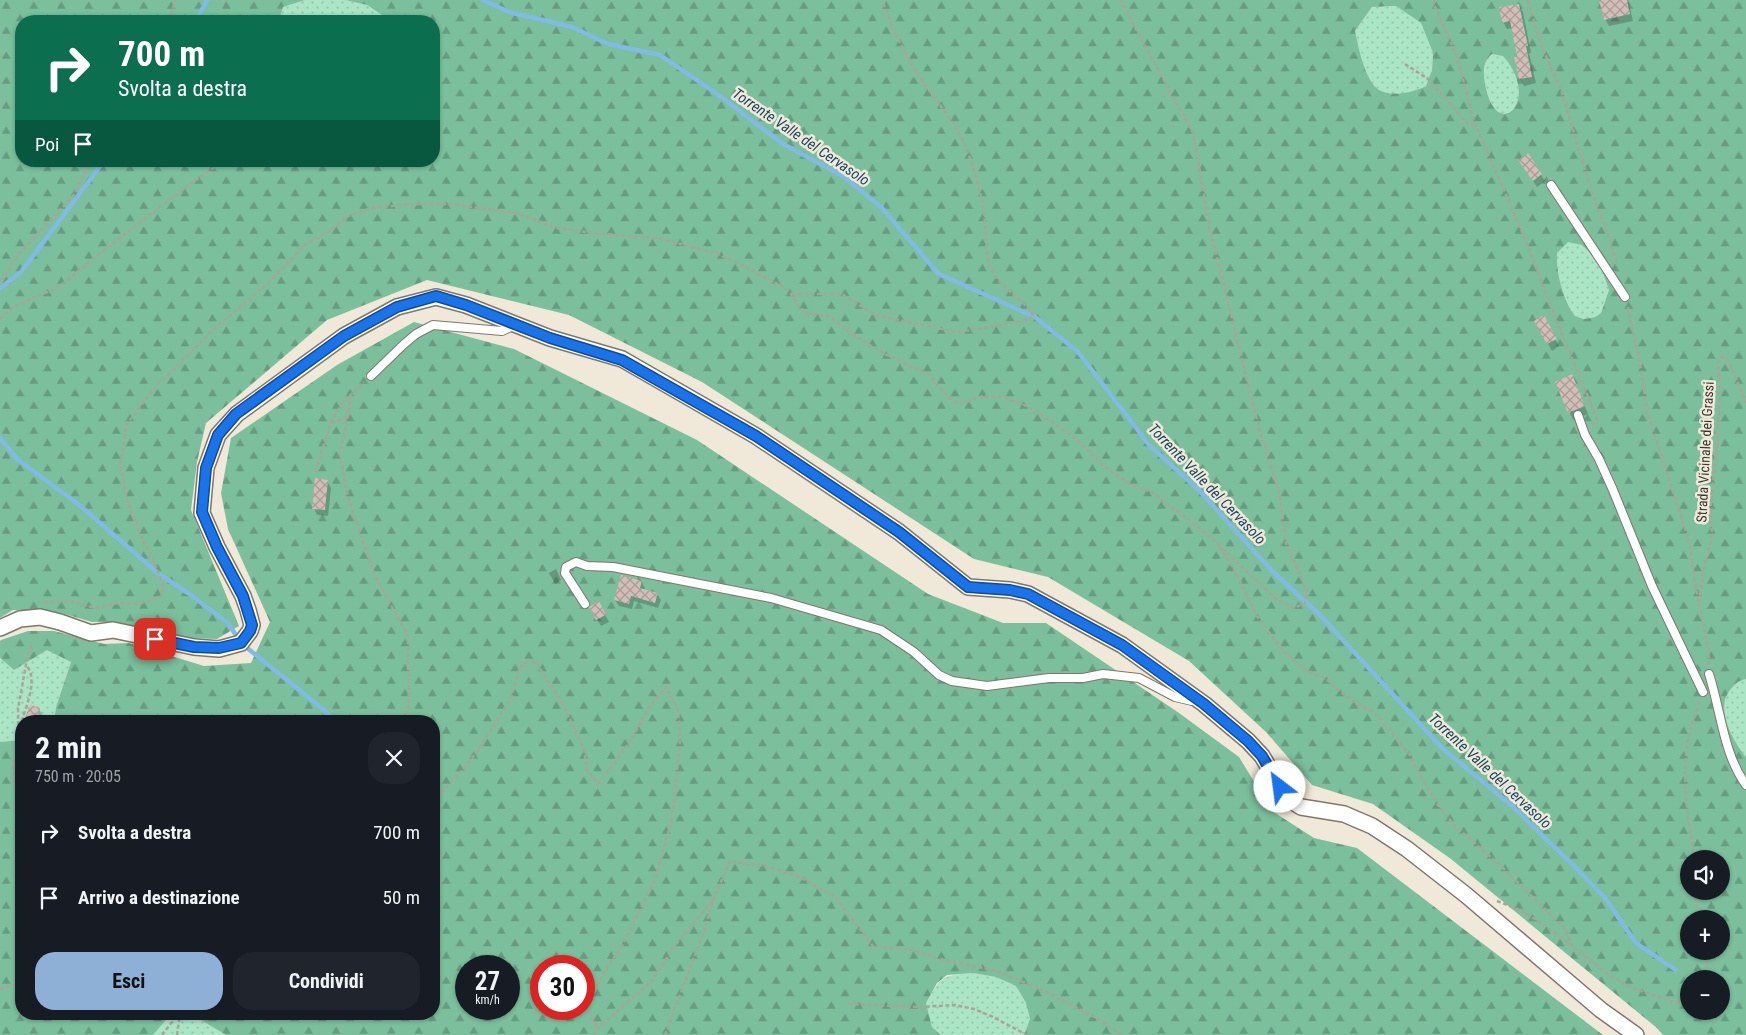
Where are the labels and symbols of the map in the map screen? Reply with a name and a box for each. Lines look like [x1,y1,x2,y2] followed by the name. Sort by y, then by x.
[729,85,873,189] water label: Torrente Valle del Cervasolo
[1693,381,1717,523] street label: Strada Vicinale dei Grassi
[1145,420,1269,548] water label: Torrente Valle del Cervasolo
[134,618,176,660] pin
[1425,709,1555,833] water label: Torrente Valle del Cervasolo
[1253,760,1305,812] position arrow
[530,955,595,1020] speed limit sign: 30

